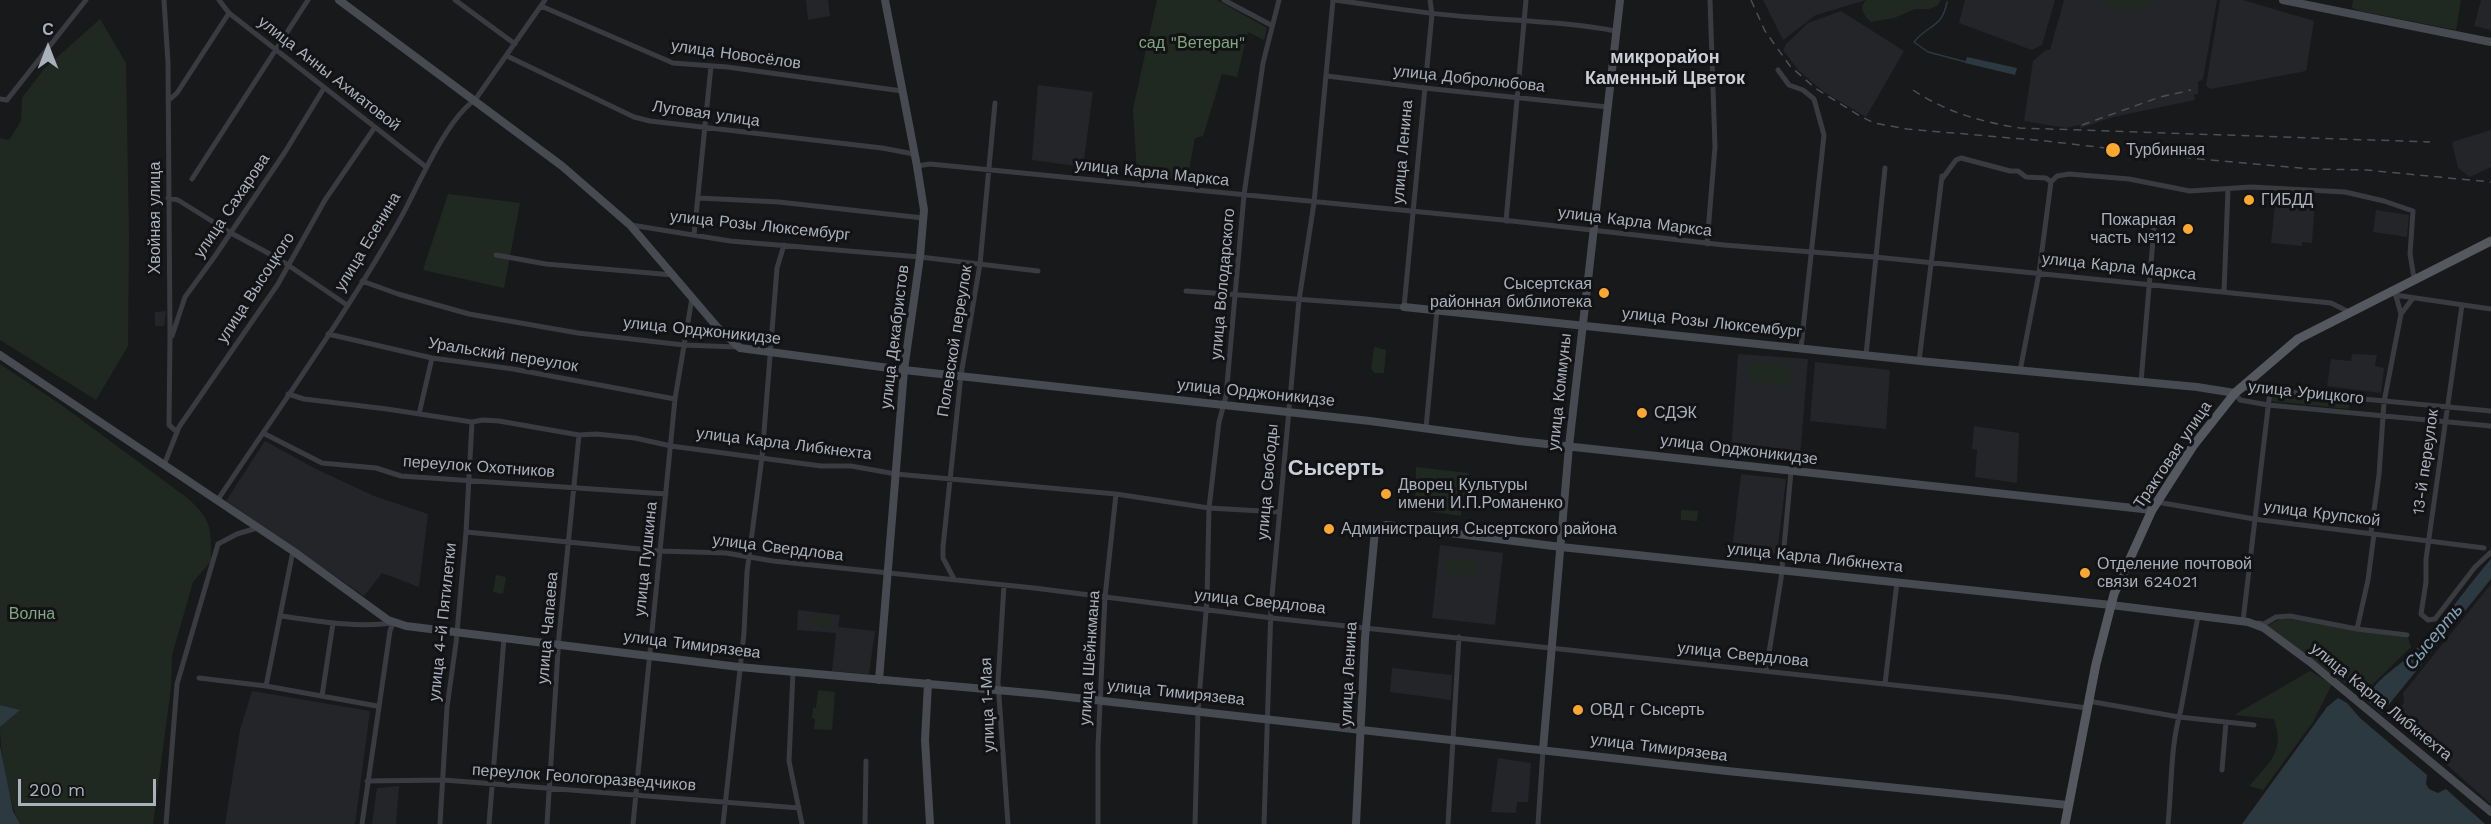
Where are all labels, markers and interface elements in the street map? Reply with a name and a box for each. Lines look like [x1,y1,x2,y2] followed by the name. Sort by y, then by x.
[254,13,404,135] street label: улица Анны Ахматовой
[18,18,78,78] north arrow
[42,20,54,39] text: С
[1139,33,1245,53] park label: сад "Ветеран"
[670,36,802,74] street label: улица Новосёлов
[1585,47,1745,90] district label: микрорайон Каменный Цветок
[1392,61,1546,97] street label: улица Добролюбова
[651,97,761,131] street label: Луговая улица
[1389,99,1417,205] street label: улица Ленина
[2126,140,2205,160] place label: Турбинная
[2104,141,2122,159] marker: Турбинная
[190,150,274,262] street label: улица Сахарова
[1074,155,1230,191] street label: улица Карла Маркса
[145,162,165,274] street label: Хвойная улица
[331,189,405,295] street label: улица Есенина
[2261,190,2313,210] place label: ГИБДД
[2242,193,2256,207] marker: ГИБДД
[1557,203,1713,241] street label: улица Карла Маркса
[669,207,851,245] street label: улица Розы Люксембург
[1207,207,1239,361] street label: улица Володарского
[2090,210,2176,248] place label: Пожарная часть №112
[2181,222,2195,236] marker: Пожарная часть №112
[213,229,299,347] street label: улица Высоцкого
[2041,249,2197,285] street label: улица Карла Маркса
[877,264,913,410] street label: улица Декабристов
[934,264,976,418] street label: Полевской переулок
[1430,274,1592,312] place label: Сысертская районная библиотека
[1597,286,1611,300] marker: Сысертская районная библиотека
[1621,304,1803,342] street label: улица Розы Люксембург
[622,313,782,349] street label: улица Орджоникидзе
[1544,332,1576,452] street label: улица Коммуны
[427,334,579,376] street label: Уральский переулок
[1176,375,1336,411] street label: улица Орджоникидзе
[2247,377,2365,409] street label: улица Урицкого
[2130,398,2216,512] street label: Трактовая улица
[1654,403,1697,423] place label: СДЭК
[1635,406,1649,420] marker: СДЭК
[2409,408,2443,516] street label: 13-й переулок
[1253,423,1283,541] street label: улица Свободы
[695,424,873,464] street label: улица Карла Либкнехта
[1659,431,1819,469] street label: улица Орджоникидзе
[403,452,555,482] street label: переулок Охотников
[1288,456,1384,482] district label: Сысерть
[1398,475,1563,513] place label: Дворец Культуры имени И.П.Романенко
[1379,487,1393,501] marker: Дворец Культуры имени И.П.Романенко
[2263,497,2381,531] street label: улица Крупской
[630,501,662,617] street label: улица Пушкина
[1341,519,1617,539] place label: Администрация Сысертского района
[1322,522,1336,536] marker: Администрация Сысертского района
[711,530,845,566] street label: улица Свердлова
[1726,539,1904,577] street label: улица Карла Либкнехта
[425,542,461,702] street label: улица 4-й Пятилетки
[2097,554,2252,592] place label: Отделение почтовой связи 624021
[2078,566,2092,580] marker: Отделение почтовой связи 624021
[534,571,562,685] street label: улица Чапаева
[1194,586,1326,618] street label: улица Свердлова
[1076,590,1104,726] street label: улица Шейнкмана
[2400,600,2468,674] water label: Сысерть
[9,604,55,624] park label: Волна
[1337,621,1361,727] street label: улица Ленина
[622,627,762,663] street label: улица Тимирязева
[1677,639,1809,671] street label: улица Свердлова
[2306,639,2456,765] street label: улица Карла Либкнехта
[977,657,999,753] street label: улица 1-Мая
[1106,676,1246,710] street label: улица Тимирязева
[1590,700,1705,720] place label: ОВД г Сысерть
[1571,703,1585,717] marker: ОВД г Сысерть
[1589,730,1729,766] street label: улица Тимирязева
[471,761,697,795] street label: переулок Геологоразведчиков
[21,767,159,805] scale bar
[29,779,85,800] text: 200 m

